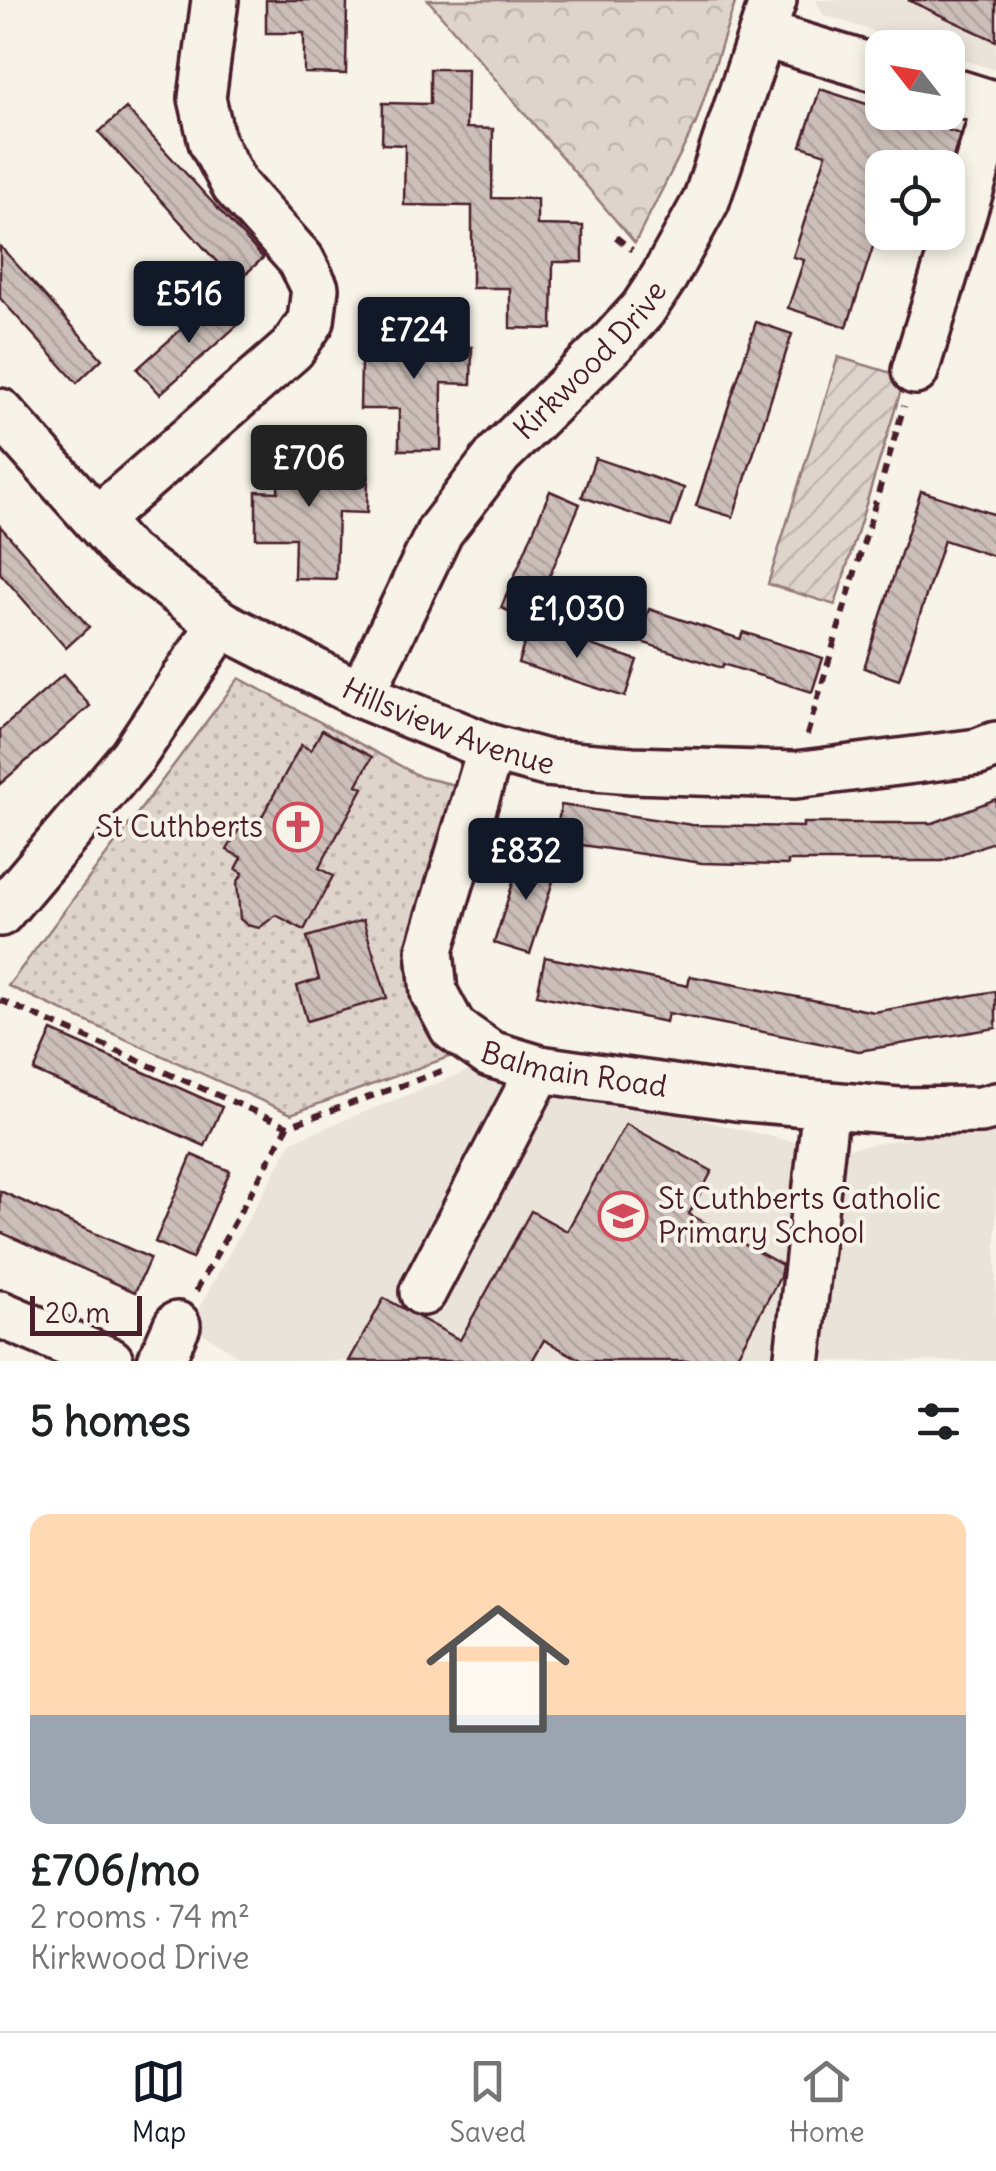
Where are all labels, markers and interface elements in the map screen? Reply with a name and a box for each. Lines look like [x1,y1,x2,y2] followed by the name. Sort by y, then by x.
[865,30,965,130] north arrow
[865,30,965,250] map controls
[865,150,965,250] button: locate
[130,261,248,346] pin: £516
[156,273,222,314] text: £516
[505,273,674,447] street label: Kirkwood Drive
[355,297,473,382] pin: £724
[380,309,448,350] text: £724
[250,425,368,510] pin: £706
[273,437,345,478] text: £706
[496,576,658,661] pin: £1,030
[529,588,625,629] text: £1,030
[336,669,559,782] street label: Hillsview Avenue
[272,801,324,853] church icon: St Cuthberts
[97,807,263,845] place label: St Cuthberts
[467,818,585,903] pin: £832
[490,830,562,871] text: £832
[477,1032,669,1105] street label: Balmain Road
[658,1179,941,1251] place label: St Cuthberts Catholic Primary School
[597,1190,649,1242] school or university icon: St Cuthberts Catholic Primary School
[30,1291,142,1336] scale bar
[45,1295,110,1331] text: 20 m
[911,1394,966,1449] icon: filters
[30,1395,191,1447] text: 5 homes
[408,1579,588,1759] icon: home
[30,1844,200,1896] text: £706/mo
[30,1896,250,1937] text: 2 rooms · 74 m²
[30,1937,250,1978] text: Kirkwood Drive
[131,2054,186,2150] tab: Map
[449,2054,526,2150] tab: Saved
[789,2054,865,2150] tab: Home

